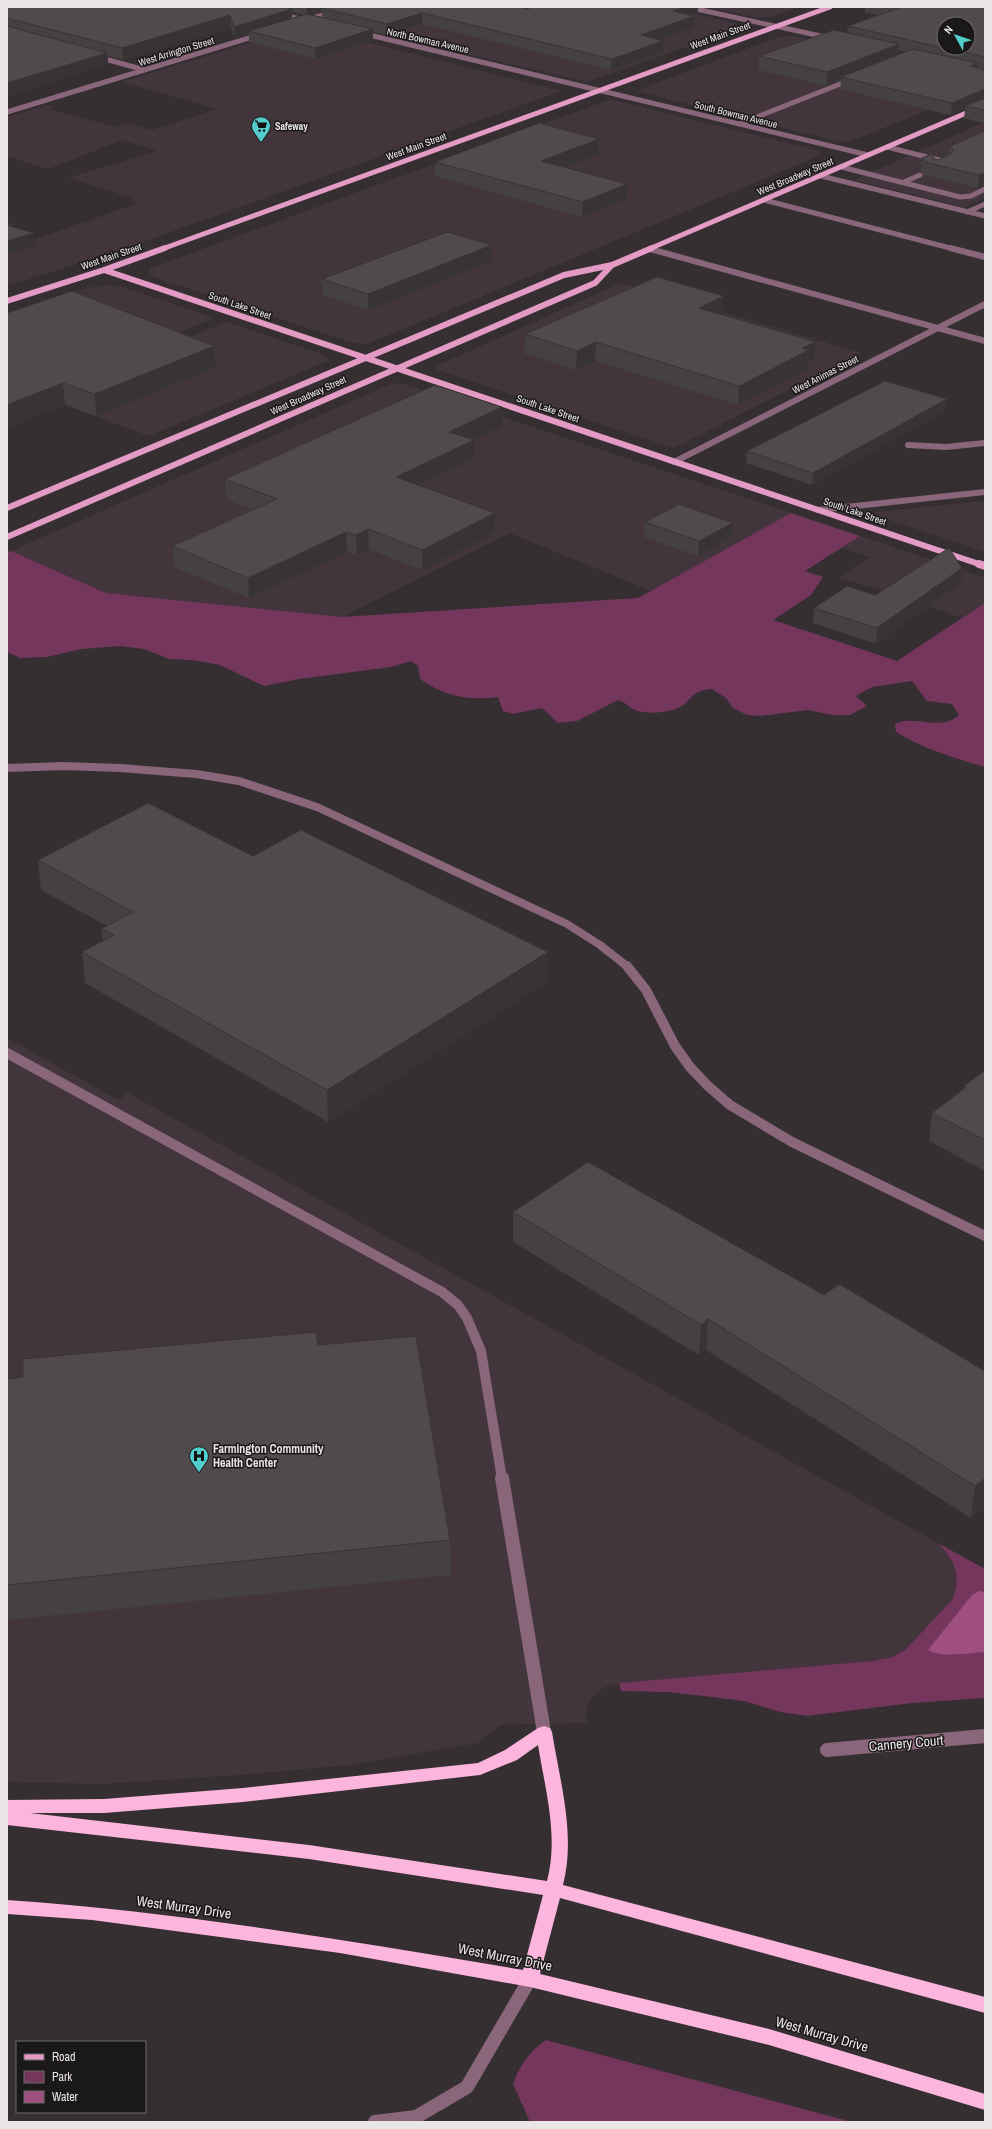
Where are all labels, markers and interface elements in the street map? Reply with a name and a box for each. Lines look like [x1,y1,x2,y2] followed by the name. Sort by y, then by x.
[936,16,976,56] north arrow
[688,18,753,52] street label: West Main Street
[941,23,956,37] text: N
[386,25,471,56] street label: North Bowman Avenue
[137,34,216,69] street label: West Arrington Street
[693,98,779,131] street label: South Bowman Avenue
[250,115,272,143] supermarket icon: Safeway
[275,120,308,133] place label: Safeway
[384,129,449,163] street label: West Main Street
[755,154,836,198] street label: West Broadway Street
[79,240,144,273] street label: West Main Street
[207,289,274,323] street label: South Lake Street
[790,352,861,397] street label: West Animas Street
[268,373,349,418] street label: West Broadway Street
[515,392,582,426] street label: South Lake Street
[822,495,889,529] street label: South Lake Street
[213,1441,324,1471] place label: Farmington Community Health Center
[188,1445,210,1473] hospital icon: Farmington Community Health Center
[868,1731,944,1755] street label: Cannery Court
[135,1891,233,1923] street label: West Murray Drive
[456,1939,554,1975] street label: West Murray Drive
[774,2012,870,2056] street label: West Murray Drive
[16,2041,146,2113] legend
[52,2049,76,2065] text: Road
[52,2069,72,2085] text: Park
[52,2089,79,2105] text: Water

